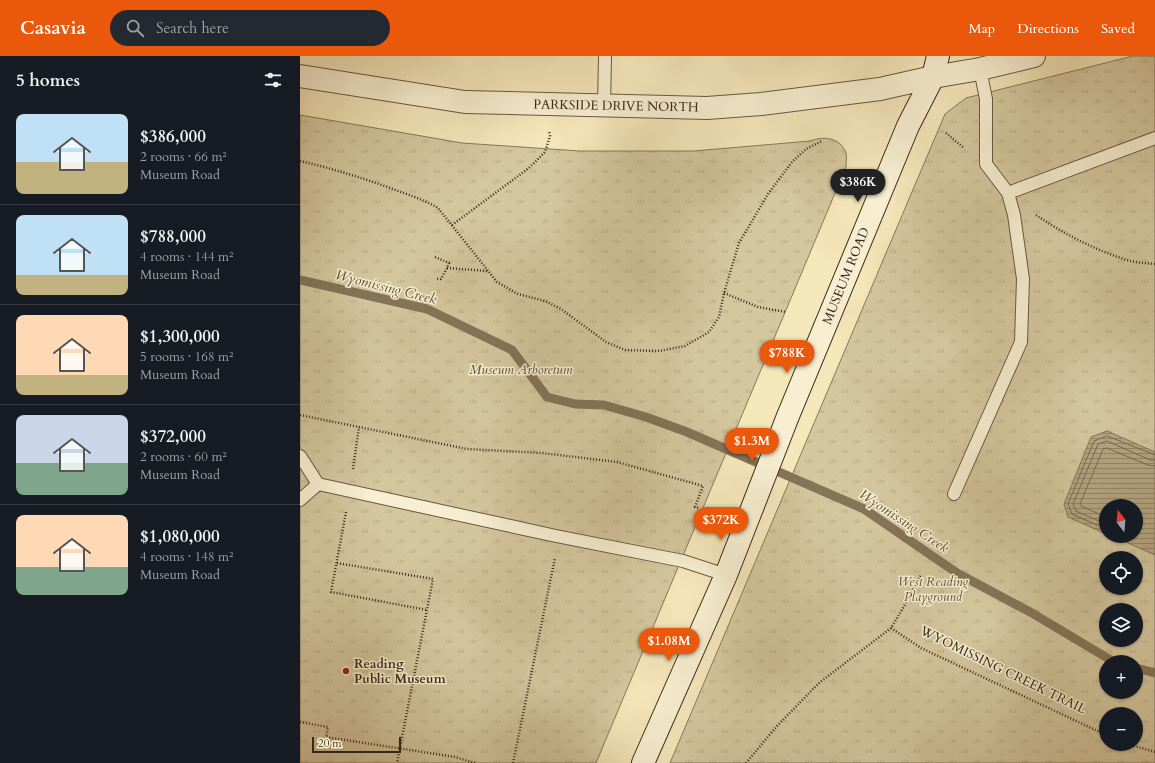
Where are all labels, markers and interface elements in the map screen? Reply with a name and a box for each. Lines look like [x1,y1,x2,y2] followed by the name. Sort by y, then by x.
[110,10,390,46] search box
[20,15,86,41] text: Casavia
[124,17,146,39] icon: search
[156,18,229,38] text: Search here
[969,19,995,38] text: Map
[1017,19,1079,38] text: Directions
[1101,19,1135,38] text: Saved
[16,69,80,92] text: 5 homes
[262,69,284,91] icon: filters
[533,96,699,116] street label: PARKSIDE DRIVE NORTH
[140,125,206,148] text: $386,000
[48,130,96,178] icon: home
[140,148,227,166] text: 2 rooms · 66 m²
[140,166,220,184] text: Museum Road
[830,169,886,203] pin: $386K
[839,173,877,191] text: $386K
[140,225,206,248] text: $788,000
[818,225,874,327] street label: MUSEUM ROAD
[48,231,96,279] icon: home
[140,248,233,266] text: 4 rooms · 144 m²
[333,265,439,309] water label: Wyomissing Creek
[140,266,220,284] text: Museum Road
[140,325,220,348] text: $1,300,000
[48,331,96,379] icon: home
[759,340,815,374] pin: $788K
[768,344,806,362] text: $788K
[140,348,233,366] text: 5 rooms · 168 m²
[469,361,573,379] park label: Museum Arboretum
[140,366,220,384] text: Museum Road
[140,425,206,448] text: $372,000
[724,428,780,462] pin: $1.3M
[48,431,96,479] icon: home
[734,432,770,450] text: $1.3M
[140,448,227,466] text: 2 rooms · 60 m²
[140,466,220,484] text: Museum Road
[855,485,953,557] water label: Wyomissing Creek
[1099,499,1143,543] north arrow
[1099,499,1143,751] map controls
[693,507,749,541] pin: $372K
[702,511,740,529] text: $372K
[140,525,220,548] text: $1,080,000
[48,531,96,579] icon: home
[140,548,233,566] text: 4 rooms · 148 m²
[1099,551,1143,595] button: locate
[140,566,220,584] text: Museum Road
[898,573,969,606] park label: West Reading Playground
[1099,603,1143,647] button: layers
[916,621,1089,718] street label: WYOMISSING CREEK TRAIL
[636,628,702,662] pin: $1.08M
[647,632,691,650] text: $1.08M
[354,655,446,688] place label: Reading Public Museum
[1099,655,1143,699] button: +
[341,666,351,676] marker: Reading Public Museum
[1099,707,1143,751] button: −
[312,735,401,754] scale bar
[318,736,342,751] text: 20 m

